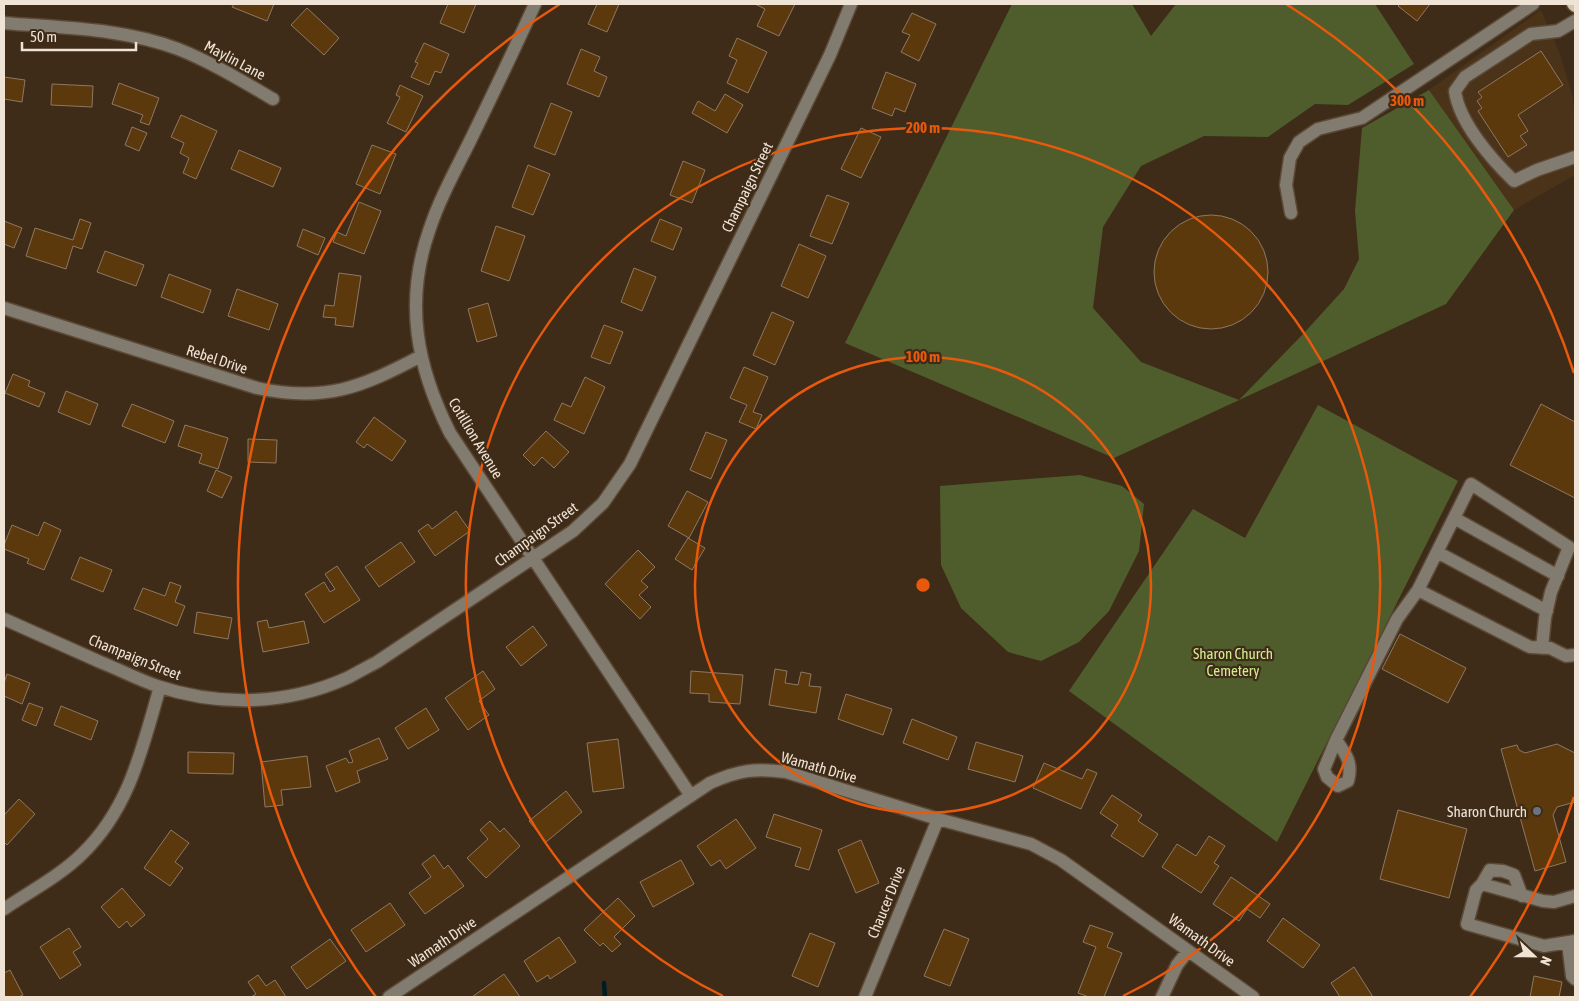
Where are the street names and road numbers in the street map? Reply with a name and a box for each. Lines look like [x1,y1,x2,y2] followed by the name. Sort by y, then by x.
[202,37,269,83] street label: Maylin Lane
[718,139,776,235] street label: Champaign Street
[184,341,250,377] street label: Rebel Drive
[445,395,507,481] street label: Cotillion Avenue
[491,498,581,570] street label: Champaign Street
[86,631,184,683] street label: Champaign Street
[779,748,859,786] street label: Wamath Drive
[864,863,908,941] street label: Chaucer Drive
[1165,910,1239,970] street label: Wamath Drive
[405,913,479,971] street label: Wamath Drive

